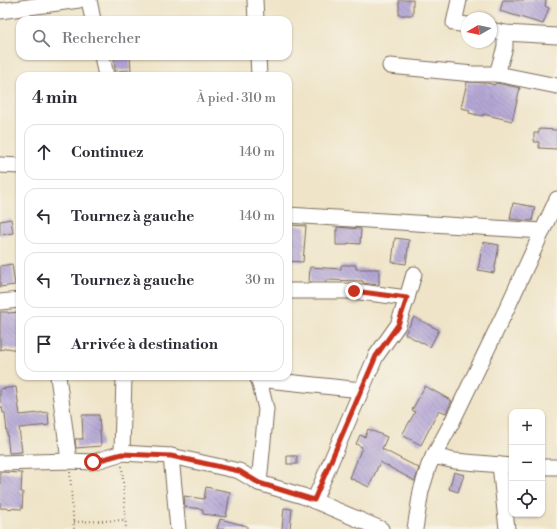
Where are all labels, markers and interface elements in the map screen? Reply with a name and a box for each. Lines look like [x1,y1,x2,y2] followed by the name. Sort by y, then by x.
[461,12,497,48] north arrow
[16,16,292,60] search box
[30,27,52,49] icon: search
[62,29,141,48] text: Rechercher
[32,87,77,109] text: 4 min
[196,90,276,106] text: À pied · 310 m
[33,141,55,163] icon: ahead
[71,143,143,162] text: Continuez
[239,144,275,160] text: 140 m
[33,205,55,227] icon: left
[71,207,194,226] text: Tournez à gauche
[239,208,275,224] text: 140 m
[33,269,55,291] icon: left
[71,271,194,290] text: Tournez à gauche
[245,272,275,288] text: 30 m
[345,282,363,300] route end
[33,333,55,355] icon: arrive
[71,335,218,354] text: Arrivée à destination
[509,409,545,517] map controls
[509,409,545,445] button: +
[509,445,545,481] button: −
[84,453,102,471] route start
[509,481,545,517] button: locate

